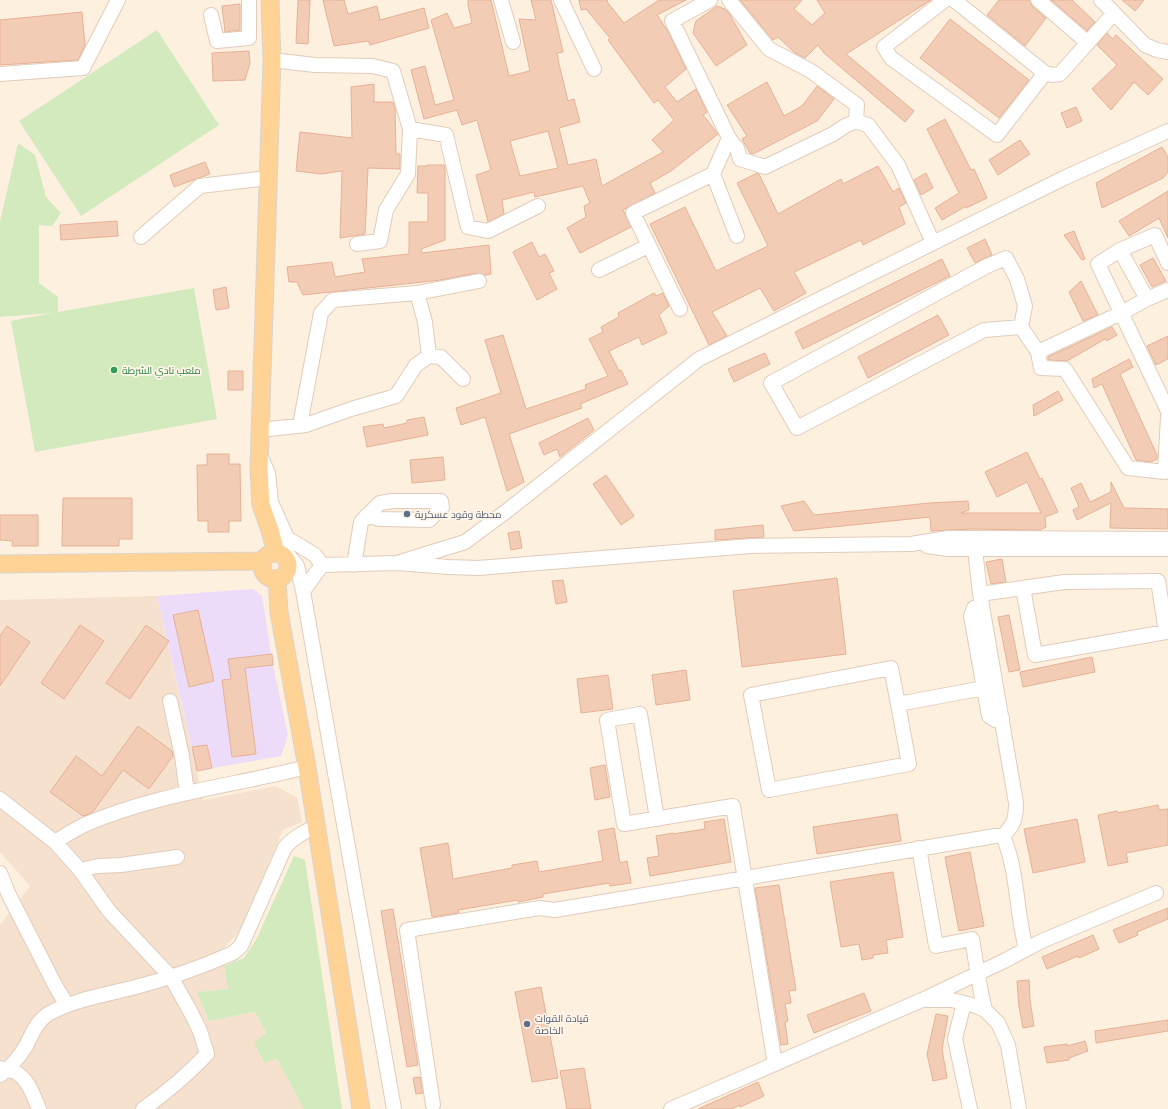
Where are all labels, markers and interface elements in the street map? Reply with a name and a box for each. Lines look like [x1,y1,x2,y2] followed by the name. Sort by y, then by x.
[122,364,201,378] place label: ملعب نادي الشرطة
[109,365,119,375] marker: ملعب نادي الشرطة
[415,508,501,521] place label: محطة وقود عسكرية
[402,509,412,519] marker: محطة وقود عسكرية
[535,1012,588,1037] place label: قيادة القوات الخاصة
[522,1019,532,1029] marker: قيادة القوات الخاصة

